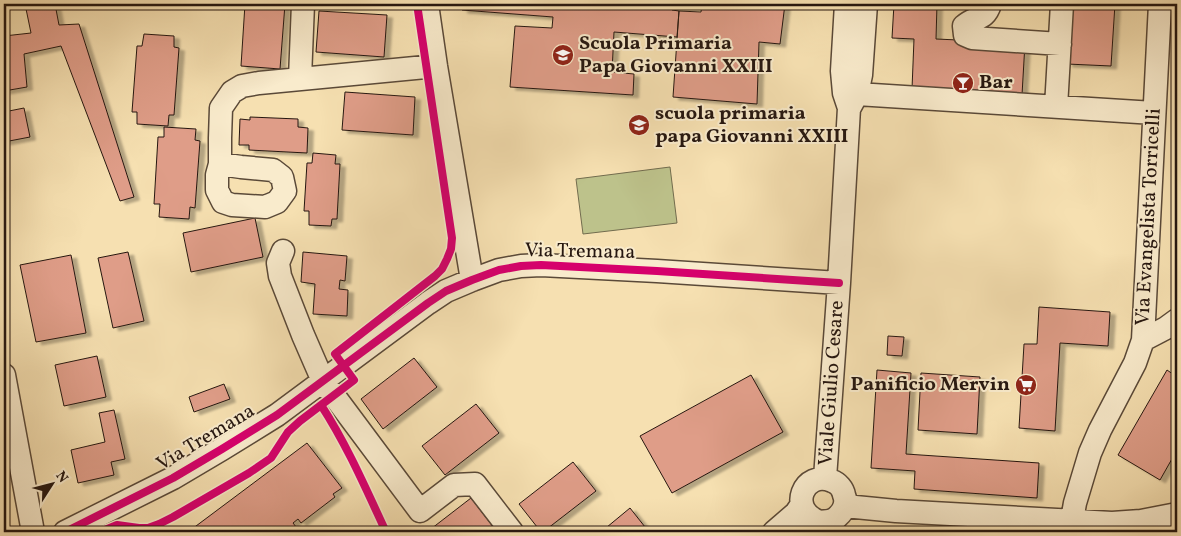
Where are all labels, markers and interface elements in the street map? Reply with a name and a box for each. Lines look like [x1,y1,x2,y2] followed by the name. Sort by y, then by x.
[579,30,773,81] place label: Scuola Primaria Papa Giovanni XXIII
[551,43,575,67] school or university icon: Scuola Primaria Papa Giovanni XXIII
[979,69,1013,97] place label: Bar
[951,71,975,95] bar icon: Bar
[655,100,848,151] place label: scuola primaria papa Giovanni XXIII
[1129,107,1169,327] street label: Via Evangelista Torricelli
[627,113,651,137] school or university icon: scuola primaria papa Giovanni XXIII
[525,237,635,267] street label: Via Tremana
[812,299,852,467] street label: Viale Giulio Cesare
[850,371,1010,399] place label: Panificio Mervin
[1014,373,1038,397] supermarket icon: Panificio Mervin
[151,398,261,478] street label: Via Tremana
[28,458,78,508] north arrow
[51,468,72,487] text: N

